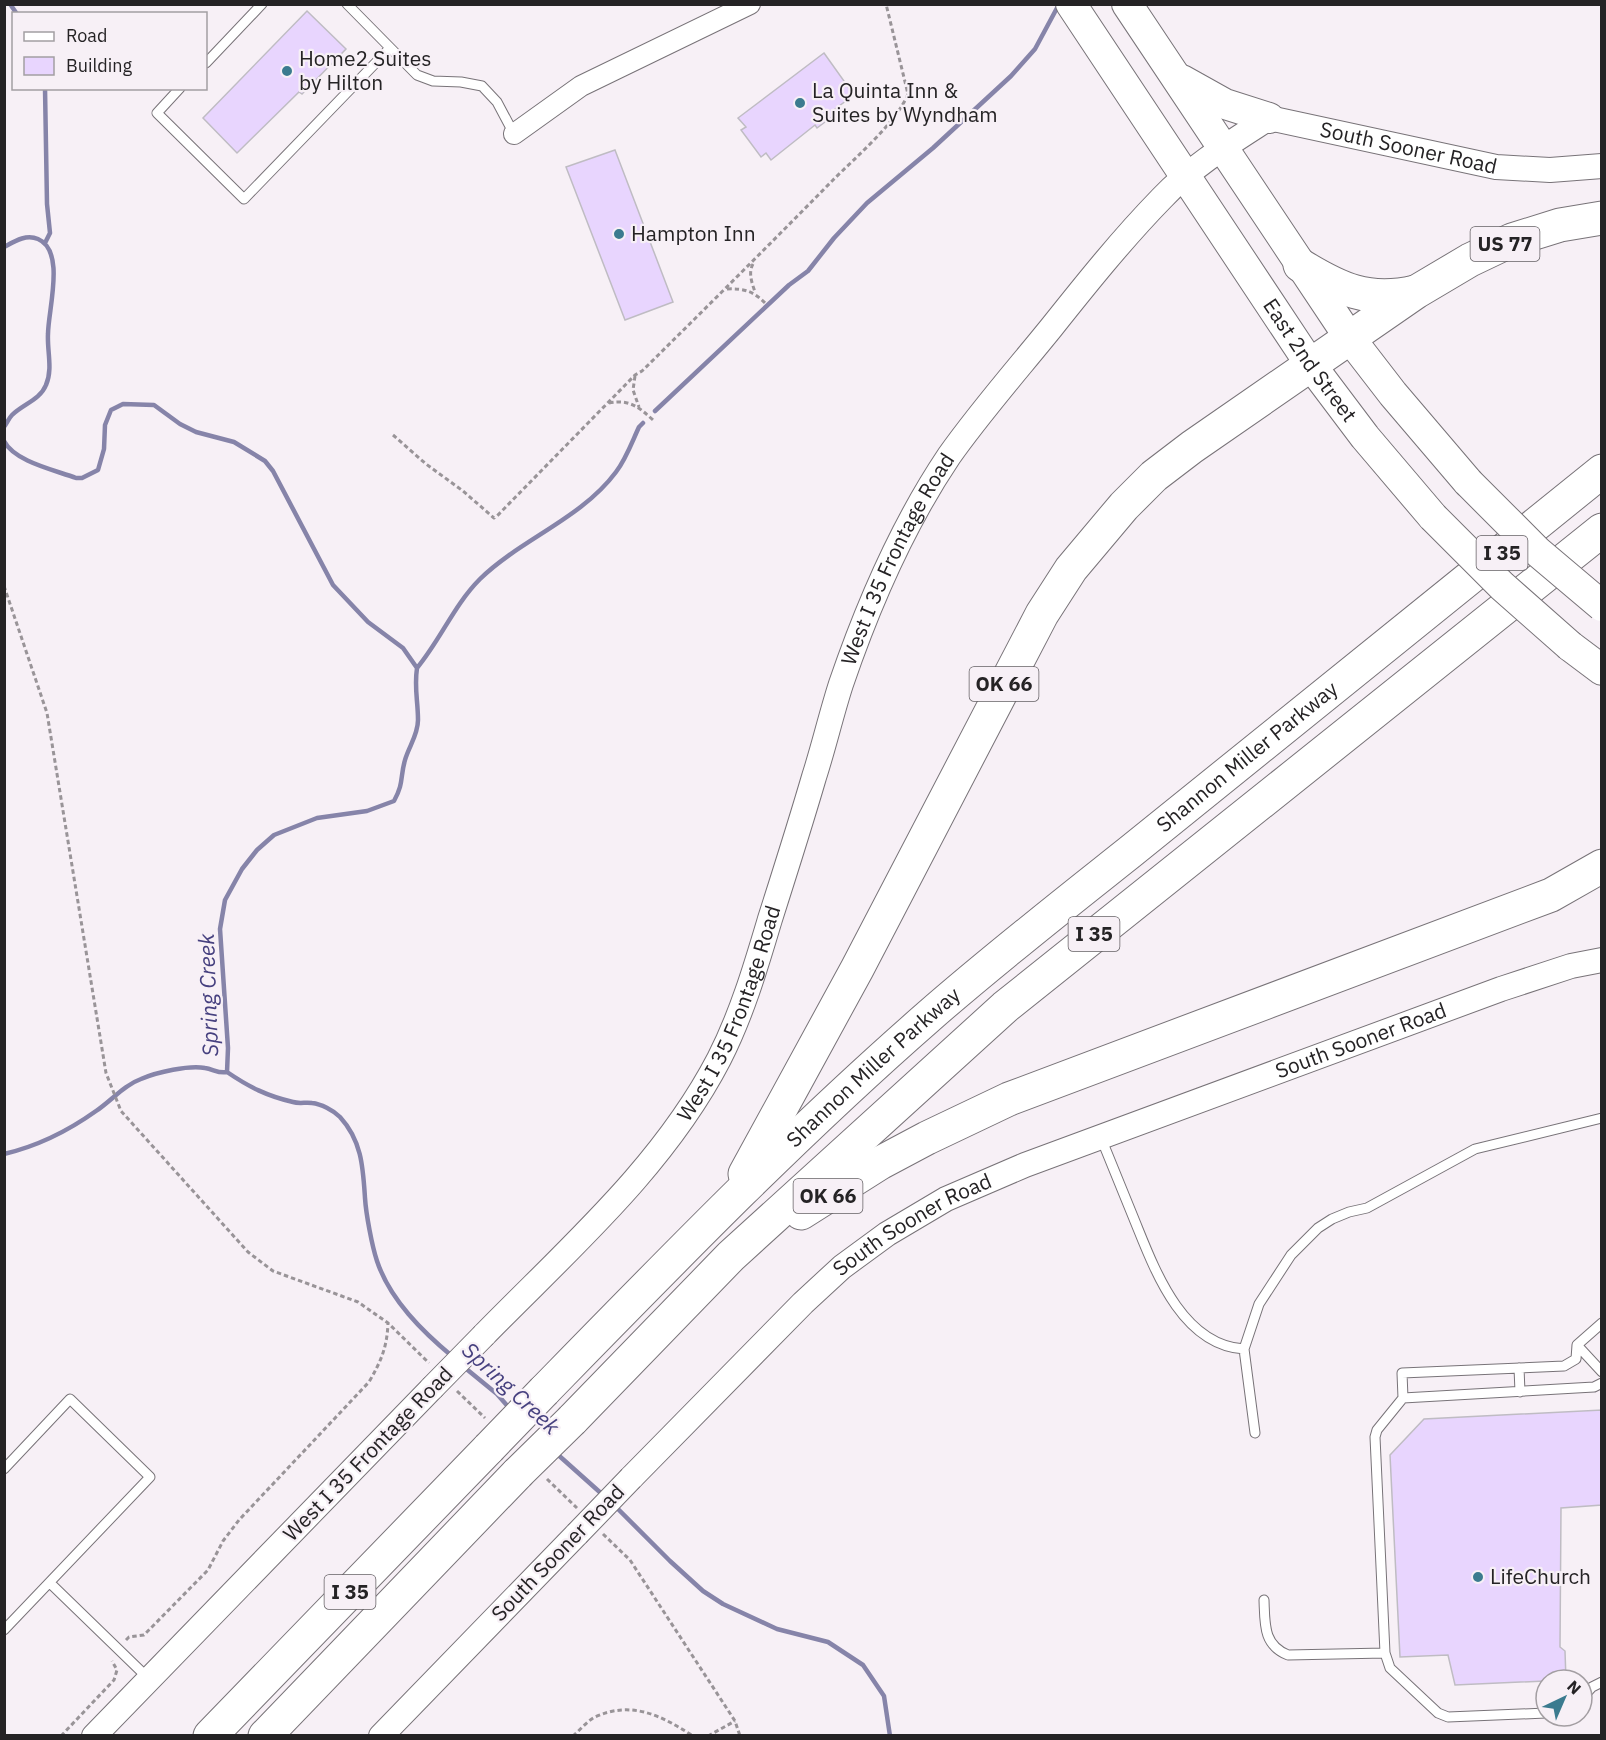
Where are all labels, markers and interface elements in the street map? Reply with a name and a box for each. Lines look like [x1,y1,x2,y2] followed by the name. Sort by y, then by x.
[12,12,207,90] legend
[66,24,107,47] text: Road
[299,44,431,96] place label: Home2 Suites by Hilton
[66,54,133,77] text: Building
[280,64,294,78] marker: Home2 Suites by Hilton
[812,76,998,128] place label: La Quinta Inn & Suites by Wyndham
[793,96,807,110] marker: La Quinta Inn & Suites by Wyndham
[1318,114,1500,180] street label: South Sooner Road
[631,219,756,247] place label: Hampton Inn
[612,227,626,241] marker: Hampton Inn
[1470,227,1540,261] road number: US 77
[1257,293,1364,427] street label: East 2nd Street
[834,447,960,669] street label: West I 35 Frontage Road
[1476,536,1528,570] road number: I 35
[970,667,1038,701] road number: OK 66
[1150,674,1344,838] street label: Shannon Miller Parkway
[670,902,786,1126] street label: West I 35 Frontage Road
[1068,917,1120,951] road number: I 35
[191,932,224,1057] water label: Spring Creek
[780,980,966,1153] street label: Shannon Miller Parkway
[1271,995,1450,1084] street label: South Sooner Road
[826,1166,996,1282] street label: South Sooner Road
[794,1179,862,1213] road number: OK 66
[456,1335,567,1441] water label: Spring Creek
[276,1360,458,1547] street label: West I 35 Frontage Road
[485,1478,630,1627] street label: South Sooner Road
[1490,1562,1591,1590] place label: LifeChurch
[1471,1570,1485,1584] marker: LifeChurch
[324,1575,376,1609] road number: I 35
[1534,1668,1594,1728] north arrow
[1563,1676,1586,1698] text: N

